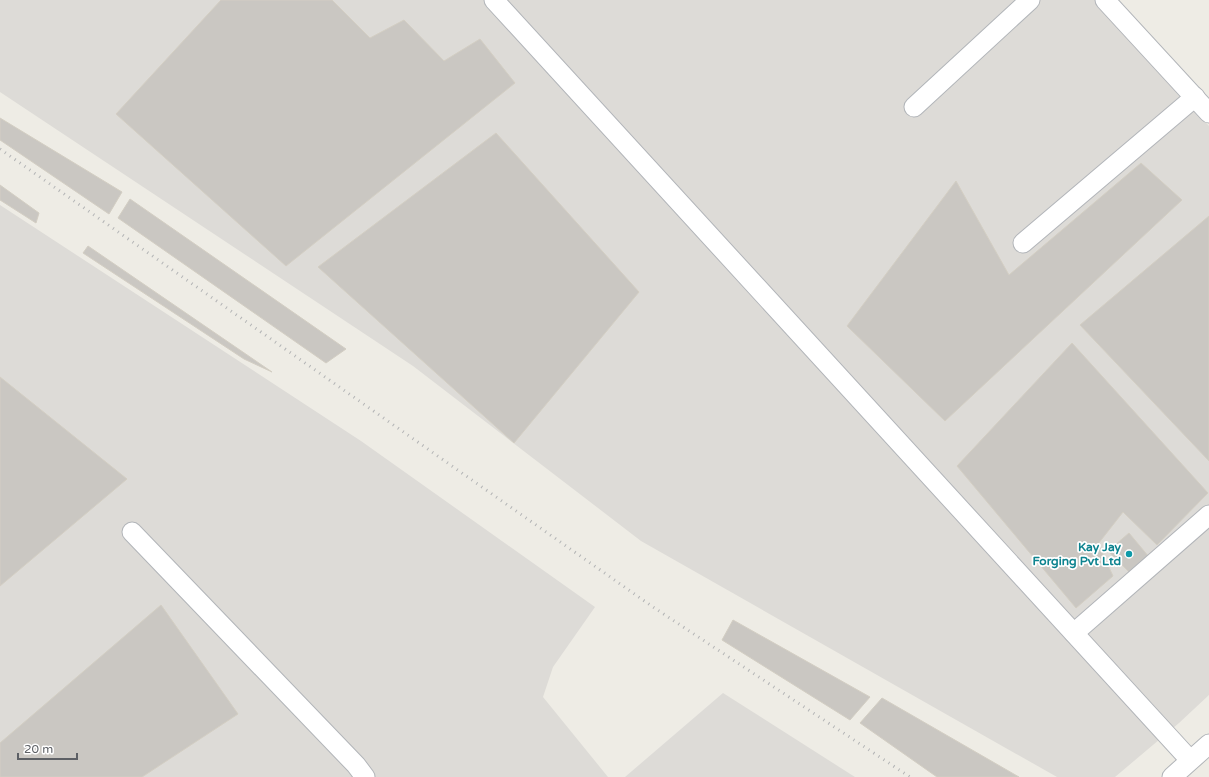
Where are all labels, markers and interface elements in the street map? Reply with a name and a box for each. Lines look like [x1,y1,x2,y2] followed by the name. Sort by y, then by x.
[1033,540,1122,569] place label: Kay Jay Forging Pvt Ltd
[1124,549,1134,559] marker: Kay Jay Forging Pvt Ltd
[18,735,77,761] scale bar
[24,742,53,756] text: 20 m

